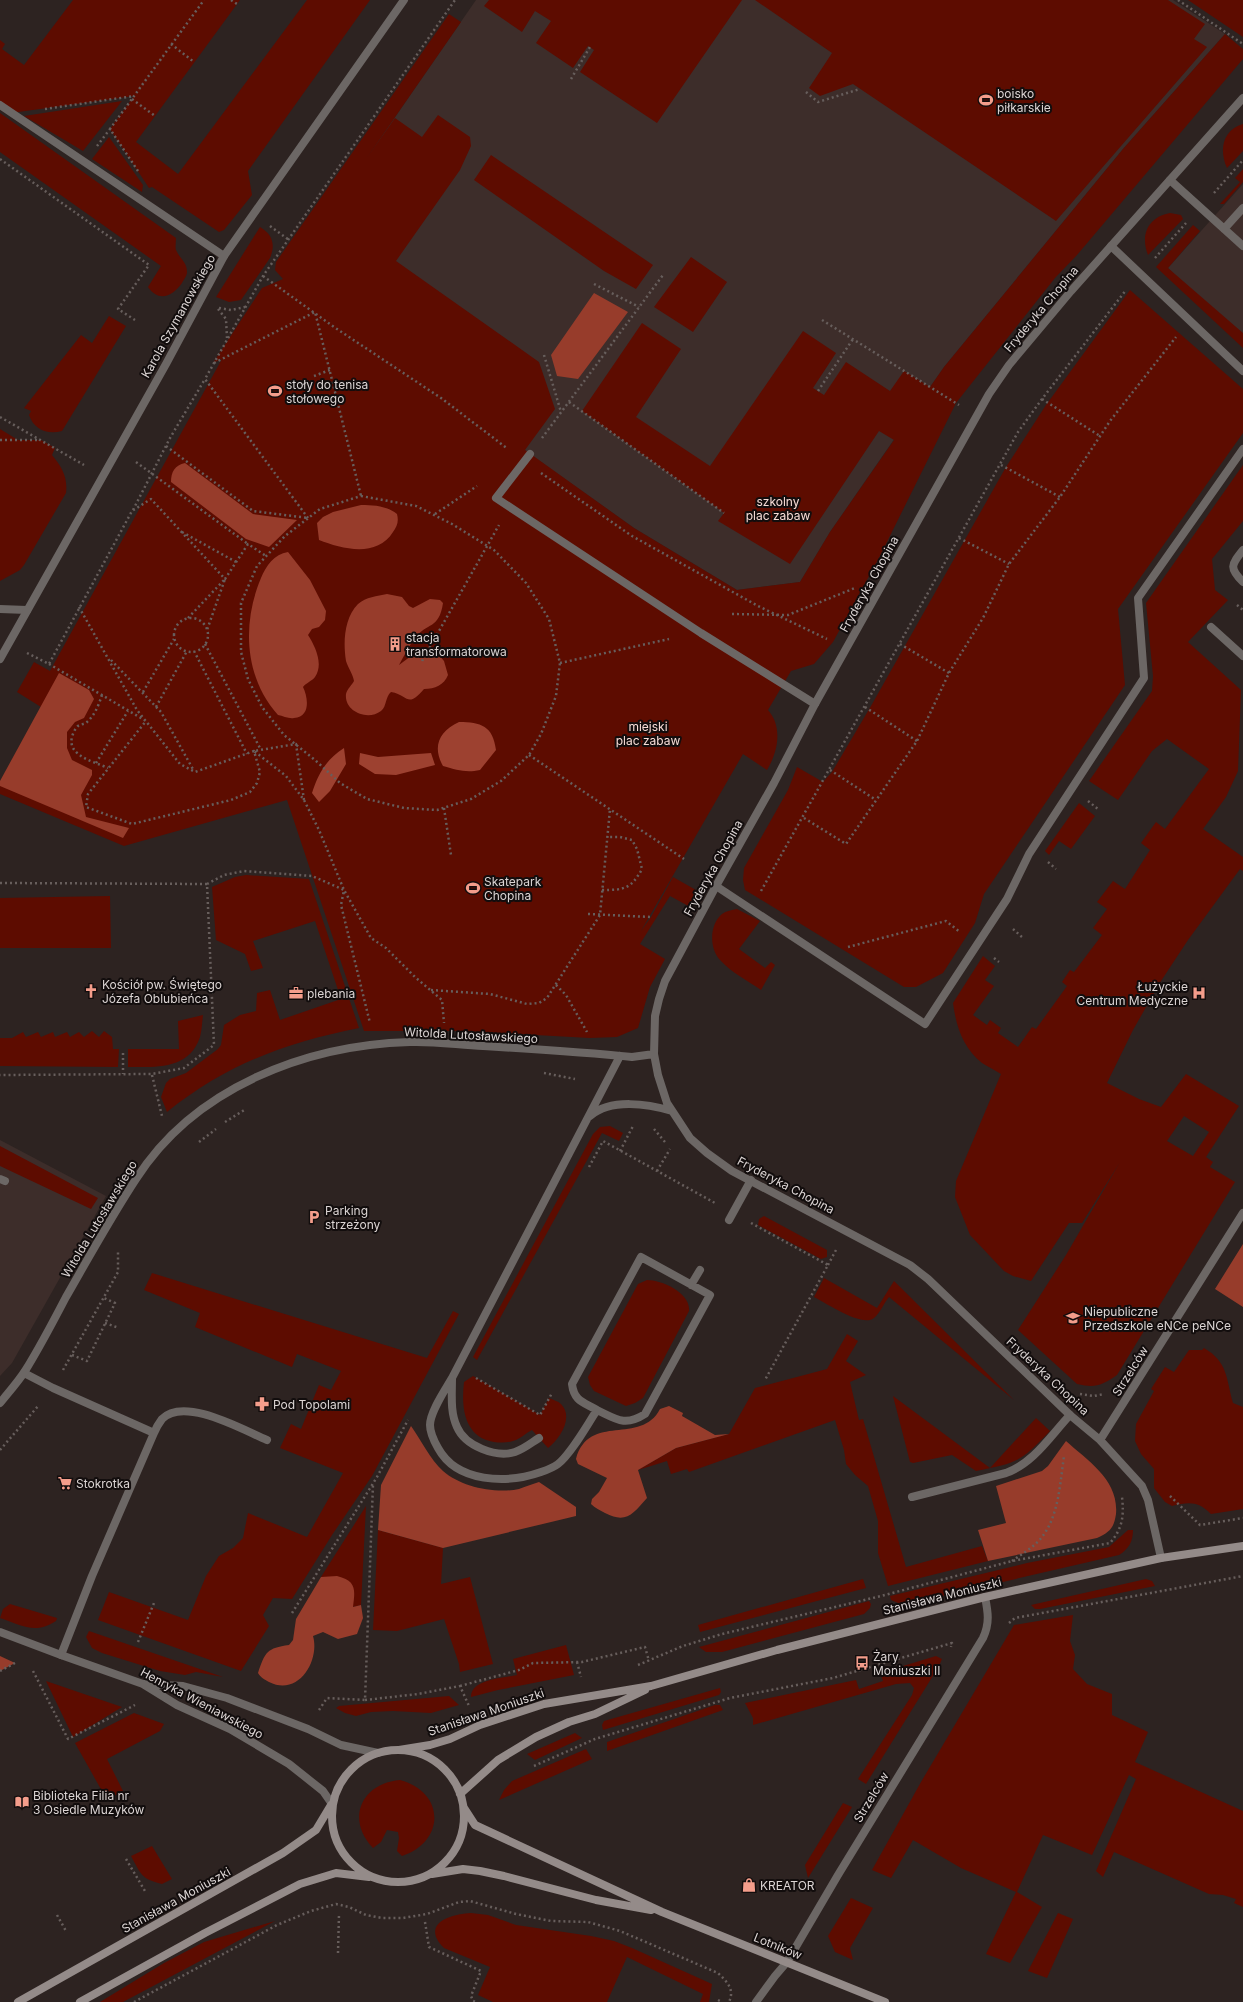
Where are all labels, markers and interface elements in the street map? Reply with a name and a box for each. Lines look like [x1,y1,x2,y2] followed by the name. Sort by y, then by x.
[997,86,1051,115] place label: boisko piłkarskie
[978,92,994,108] sports icon: boisko piłkarskie
[138,252,218,380] street label: Karola Szymanowskiego
[1001,263,1081,355] street label: Fryderyka Chopina
[286,377,368,406] place label: stoły do tenisa stołowego
[267,383,283,399] sports icon: stoły do tenisa stołowego
[746,494,810,523] park label: szkolny plac zabaw
[836,533,902,635] street label: Fryderyka Chopina
[406,630,507,659] place label: stacja transformatorowa
[387,636,403,652] building icon: stacja transformatorowa
[616,719,680,748] park label: miejski plac zabaw
[680,817,746,919] street label: Fryderyka Chopina
[484,874,542,903] place label: Skatepark Chopina
[465,880,481,896] sports icon: Skatepark Chopina
[102,977,222,1006] place label: Kościół pw. Świętego Józefa Oblubieńca
[1077,979,1188,1008] place label: Łużyckie Centrum Medyczne
[83,983,99,999] church icon: Kościół pw. Świętego Józefa Oblubieńca
[288,985,304,1001] office icon: plebania
[1191,985,1207,1001] hospital icon: Łużyckie Centrum Medyczne
[307,986,355,1001] place label: plebania
[404,1024,538,1046] street label: Witolda Lutosławskiego
[735,1153,837,1217] street label: Fryderyka Chopina
[58,1158,140,1280] street label: Witolda Lutosławskiego
[325,1203,381,1232] place label: Parking strzeżony
[306,1209,322,1225] parking icon: Parking strzeżony
[1084,1304,1231,1333] place label: Niepubliczne Przedszkole eNCe peNCe
[1065,1310,1081,1326] school or university icon: Niepubliczne Przedszkole eNCe peNCe
[1004,1334,1092,1418] street label: Fryderyka Chopina
[1109,1343,1151,1399] street label: Strzelców
[254,1396,270,1412] pharmacy icon: Pod Topolami
[273,1397,350,1412] place label: Pod Topolami
[57,1475,73,1491] supermarket icon: Stokrotka
[76,1476,130,1491] place label: Stokrotka
[881,1574,1003,1618] street label: Stanisława Moniuszki
[873,1649,940,1678] place label: Żary Moniuszki II
[854,1655,870,1671] bus stop icon: Żary Moniuszki II
[138,1664,266,1742] street label: Henryka Wieniawskiego
[426,1685,546,1739] street label: Stanisława Moniuszki
[850,1769,892,1825] street label: Strzelców
[33,1788,144,1817] place label: Biblioteka Filia nr 3 Osiedle Muzyków
[14,1794,30,1810] library icon: Biblioteka Filia nr 3 Osiedle Muzyków
[119,1864,233,1936] street label: Stanisława Moniuszki
[741,1877,757,1893] shop icon: KREATOR
[760,1878,815,1893] place label: KREATOR
[752,1929,805,1963] street label: Lotników

